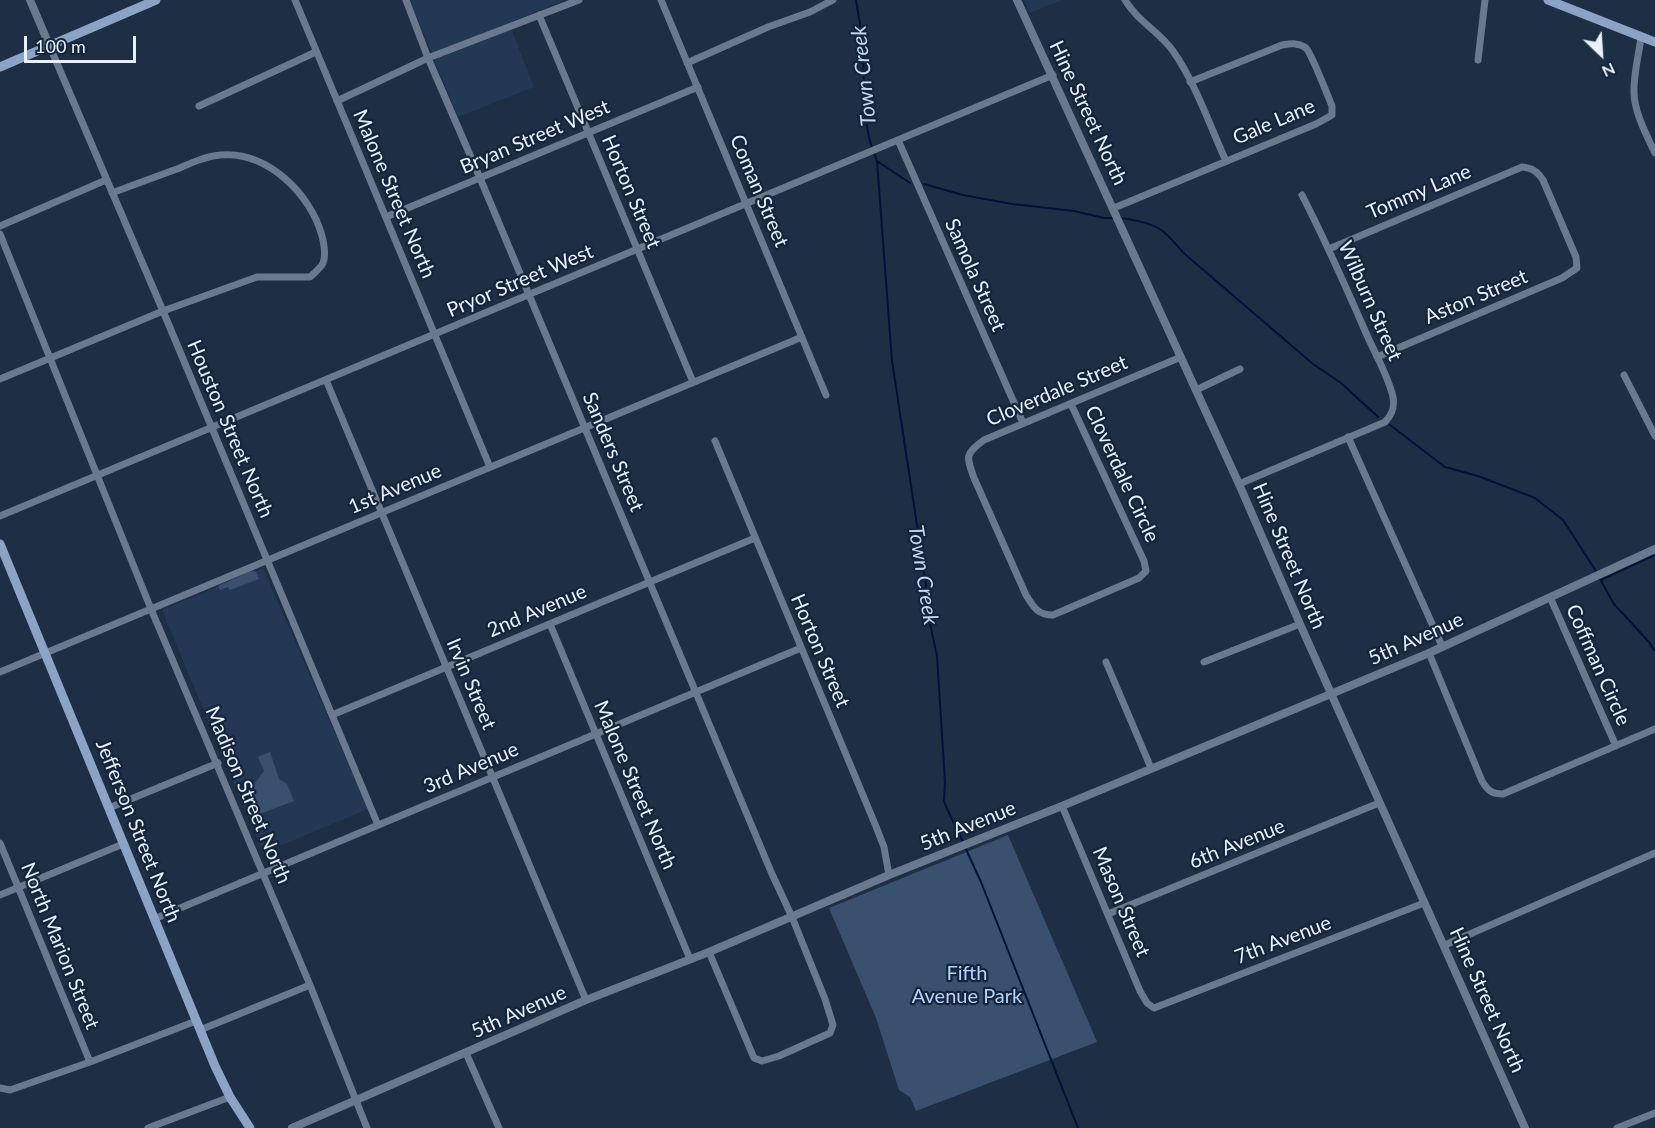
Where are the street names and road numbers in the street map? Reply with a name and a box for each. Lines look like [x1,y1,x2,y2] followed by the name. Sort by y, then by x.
[1044,37,1132,189] street label: Hine Street North
[1229,94,1319,150] street label: Gale Lane
[457,95,613,179] street label: Bryan Street West
[348,106,440,282] street label: Malone Street North
[725,131,793,251] street label: Coman Street
[596,132,666,252] street label: Horton Street
[1363,159,1475,225] street label: Tommy Lane
[939,215,1011,335] street label: Samola Street
[1333,237,1407,365] street label: Wilburn Street
[443,239,597,323] street label: Pryor Street West
[1421,265,1531,329] street label: Aston Street
[182,337,278,521] street label: Houston Street North
[983,350,1131,432] street label: Cloverdale Street
[577,389,649,515] street label: Sanders Street
[1080,402,1164,546] street label: Cloverdale Circle
[345,459,445,519] street label: 1st Avenue
[1247,479,1331,633] street label: Hine Street North
[484,579,590,643] street label: 2nd Avenue
[785,591,855,711] street label: Horton Street
[1561,601,1635,729] street label: Coffman Circle
[1365,607,1467,671] street label: 5th Avenue
[441,635,501,733] street label: Irvin Street
[589,697,681,873] street label: Malone Street North
[200,703,296,887] street label: Madison Street North
[90,736,186,926] street label: Jefferson Street North
[420,737,522,799] street label: 3rd Avenue
[917,796,1019,856] street label: 5th Avenue
[1186,814,1288,874] street label: 6th Avenue
[1087,843,1155,961] street label: Mason Street
[16,859,104,1033] street label: North Marion Street
[1231,911,1335,969] street label: 7th Avenue
[1444,924,1530,1076] street label: Hine Street North
[468,980,570,1044] street label: 5th Avenue

